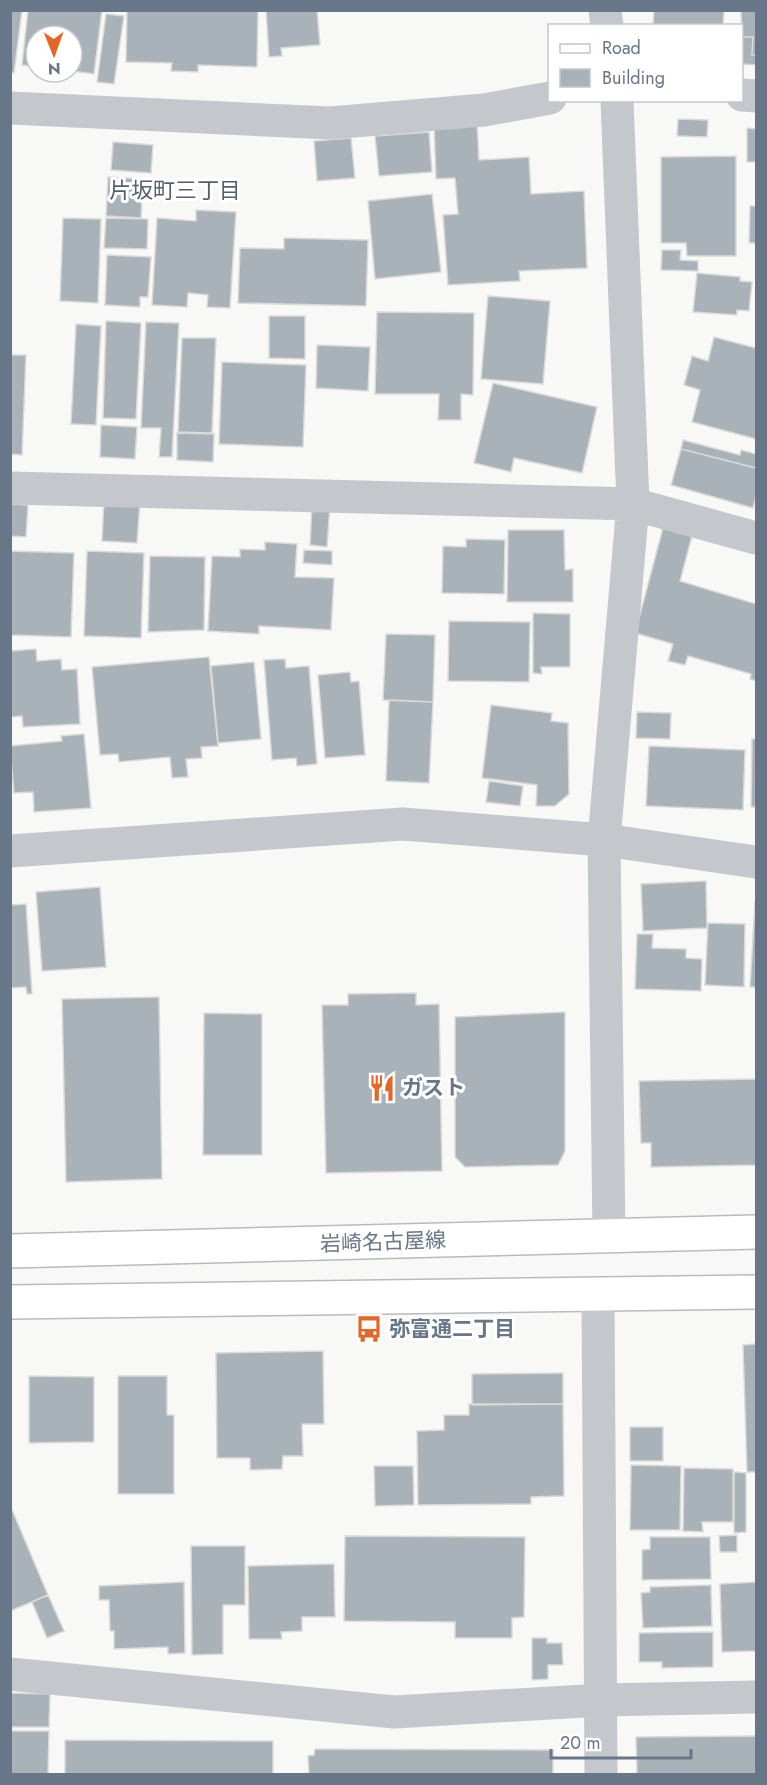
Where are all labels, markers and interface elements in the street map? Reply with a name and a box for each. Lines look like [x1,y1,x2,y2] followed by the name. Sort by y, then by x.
[24,24,84,84] north arrow
[548,24,743,102] legend
[602,35,641,61] text: Road
[48,57,61,80] text: N
[602,65,665,91] text: Building
[109,174,241,206] district label: 片坂町三丁目
[367,1073,397,1103] restaurant icon: ガスト
[402,1073,465,1103] place label: ガスト
[320,1225,446,1259] street label: 岩崎名古屋線
[354,1314,384,1344] bus stop icon: 弥富通二丁目
[389,1314,515,1344] place label: 弥富通二丁目
[551,1722,690,1760] scale bar
[560,1730,600,1756] text: 20 m

